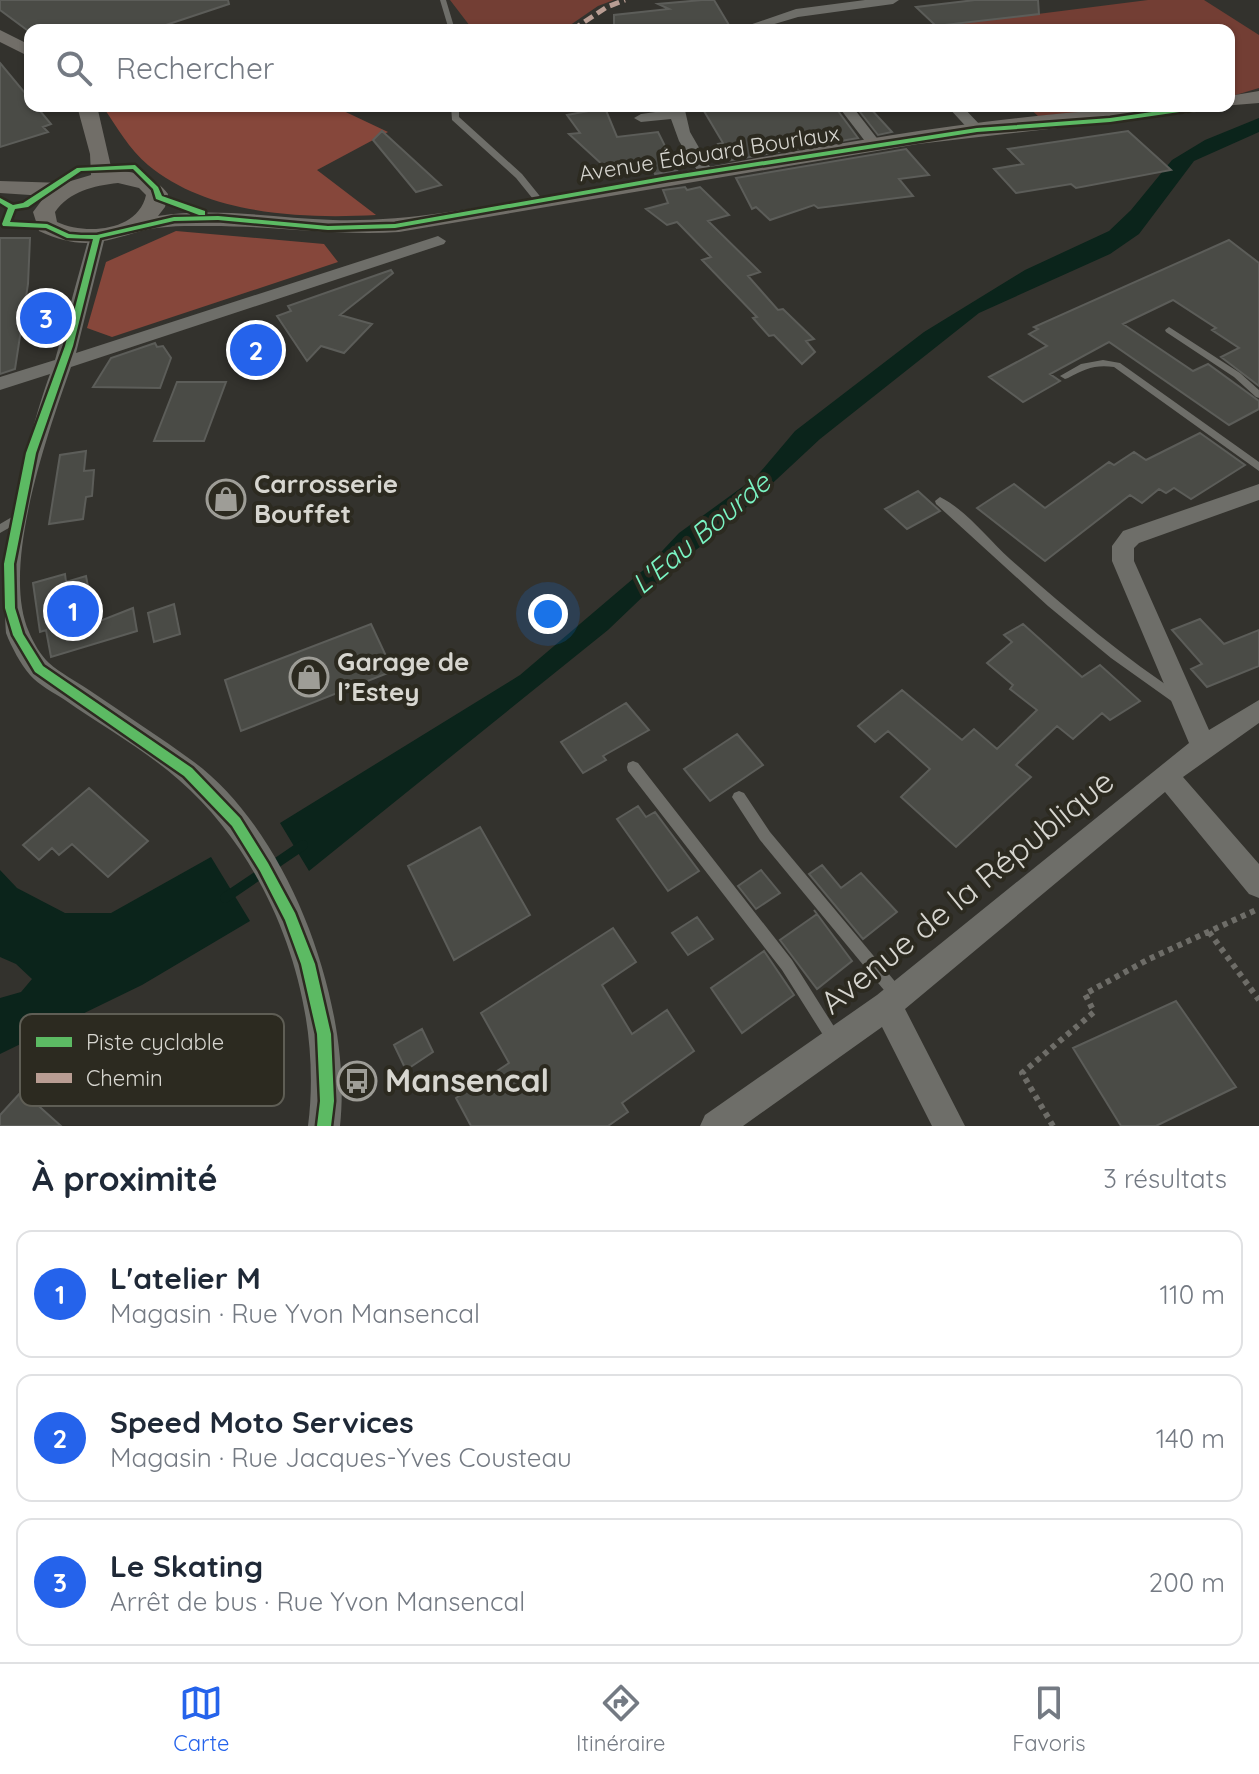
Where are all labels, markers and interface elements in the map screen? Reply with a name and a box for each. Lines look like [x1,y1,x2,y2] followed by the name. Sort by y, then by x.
[24,24,1235,112] search box
[52,46,96,90] icon: search
[116,49,274,87] text: Rechercher
[577,119,841,187] street label: Avenue Édouard Bourlaux
[20,288,72,348] pin: 3
[230,320,282,380] pin: 2
[624,464,778,601] water label: L'Eau Bourde
[254,467,398,530] place label: Carrosserie Bouffet
[205,478,247,520] shop icon: Carrosserie Bouffet
[47,581,99,641] pin: 1
[528,594,568,634] your location
[337,645,469,708] place label: Garage de l’Estey
[288,656,330,698] shop icon: Garage de l’Estey
[812,760,1121,1022] street label: Avenue de la République
[20,1014,284,1106] legend
[86,1028,224,1056] text: Piste cyclable
[336,1060,378,1102] bus stop icon: Mansencal
[385,1060,549,1100] place label: Mansencal
[86,1064,163,1092] text: Chemin
[32,1157,218,1200] text: À proximité
[1103,1162,1227,1195] text: 3 résultats
[110,1259,261,1297] text: L'atelier M
[55,1278,65,1311] text: 1
[1159,1278,1225,1311] text: 110 m
[110,1297,480,1330] text: Magasin · Rue Yvon Mansencal
[110,1403,414,1441] text: Speed Moto Services
[53,1422,67,1455] text: 2
[1156,1422,1225,1455] text: 140 m
[110,1441,572,1474] text: Magasin · Rue Jacques-Yves Cousteau
[110,1547,263,1585] text: Le Skating
[53,1566,67,1599] text: 3
[1149,1566,1225,1599] text: 200 m
[110,1585,525,1618] text: Arrêt de bus · Rue Yvon Mansencal
[173,1681,229,1757] tab: Carte
[576,1681,666,1757] tab: Itinéraire
[1012,1681,1086,1757] tab: Favoris

